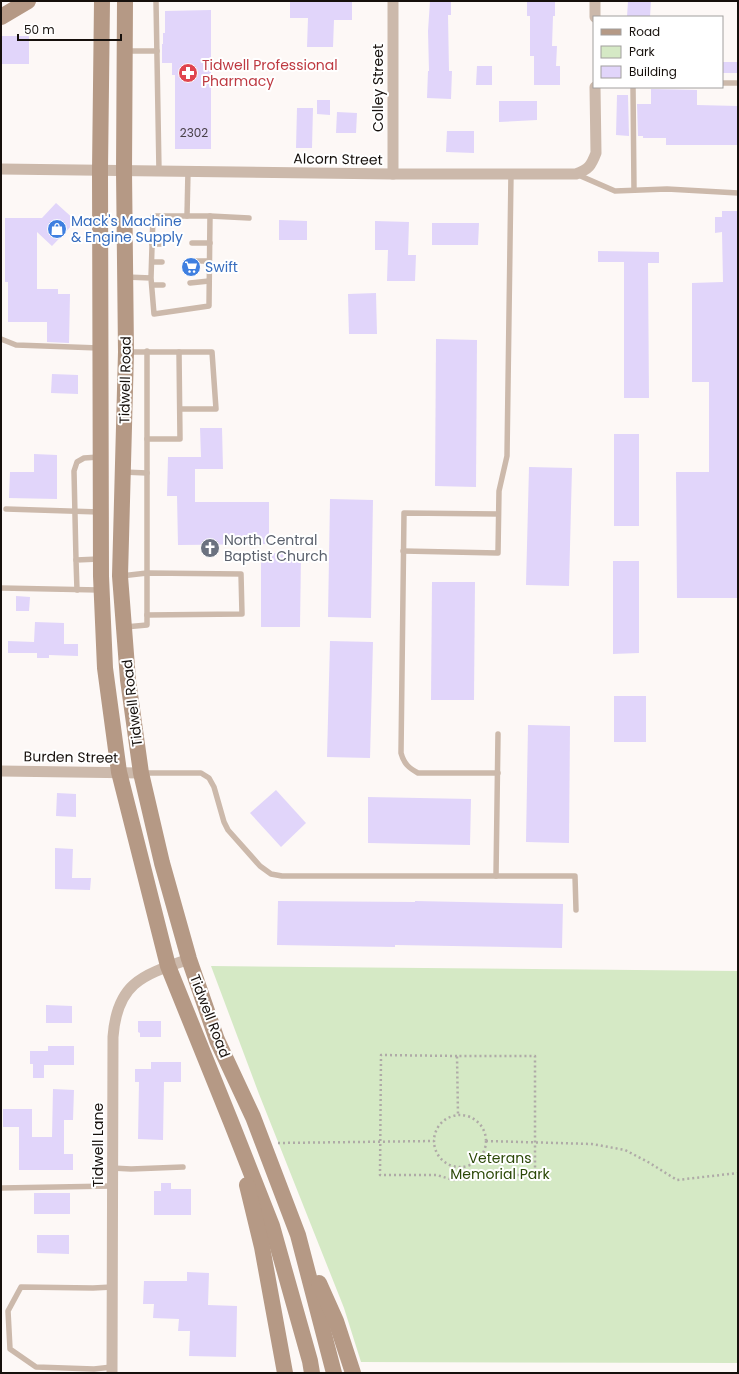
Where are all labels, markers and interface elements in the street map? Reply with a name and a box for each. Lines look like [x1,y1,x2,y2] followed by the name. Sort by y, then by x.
[18,16,121,42] scale bar
[593,16,723,88] legend
[24,21,55,38] text: 50 m
[629,23,660,40] text: Road
[629,43,656,60] text: Park
[368,44,388,132] street label: Colley Street
[202,55,338,91] place label: Tidwell Professional Pharmacy
[177,62,199,84] pharmacy icon: Tidwell Professional Pharmacy
[629,63,677,80] text: Building
[180,124,208,141] house number: 2302
[293,148,383,170] street label: Alcorn Street
[71,211,183,247] place label: Mack's Machine & Engine Supply
[46,218,68,240] shop icon: Mack's Machine & Engine Supply
[180,256,202,278] supermarket icon: Swift
[205,257,238,277] place label: Swift
[114,336,136,424] street label: Tidwell Road
[224,530,328,566] place label: North Central Baptist Church
[199,537,221,559] church icon: North Central Baptist Church
[117,658,147,748] street label: Tidwell Road
[24,746,118,768] street label: Burden Street
[185,971,235,1061] street label: Tidwell Road
[88,1102,108,1187] street label: Tidwell Lane
[450,1148,550,1184] park label: Veterans Memorial Park

